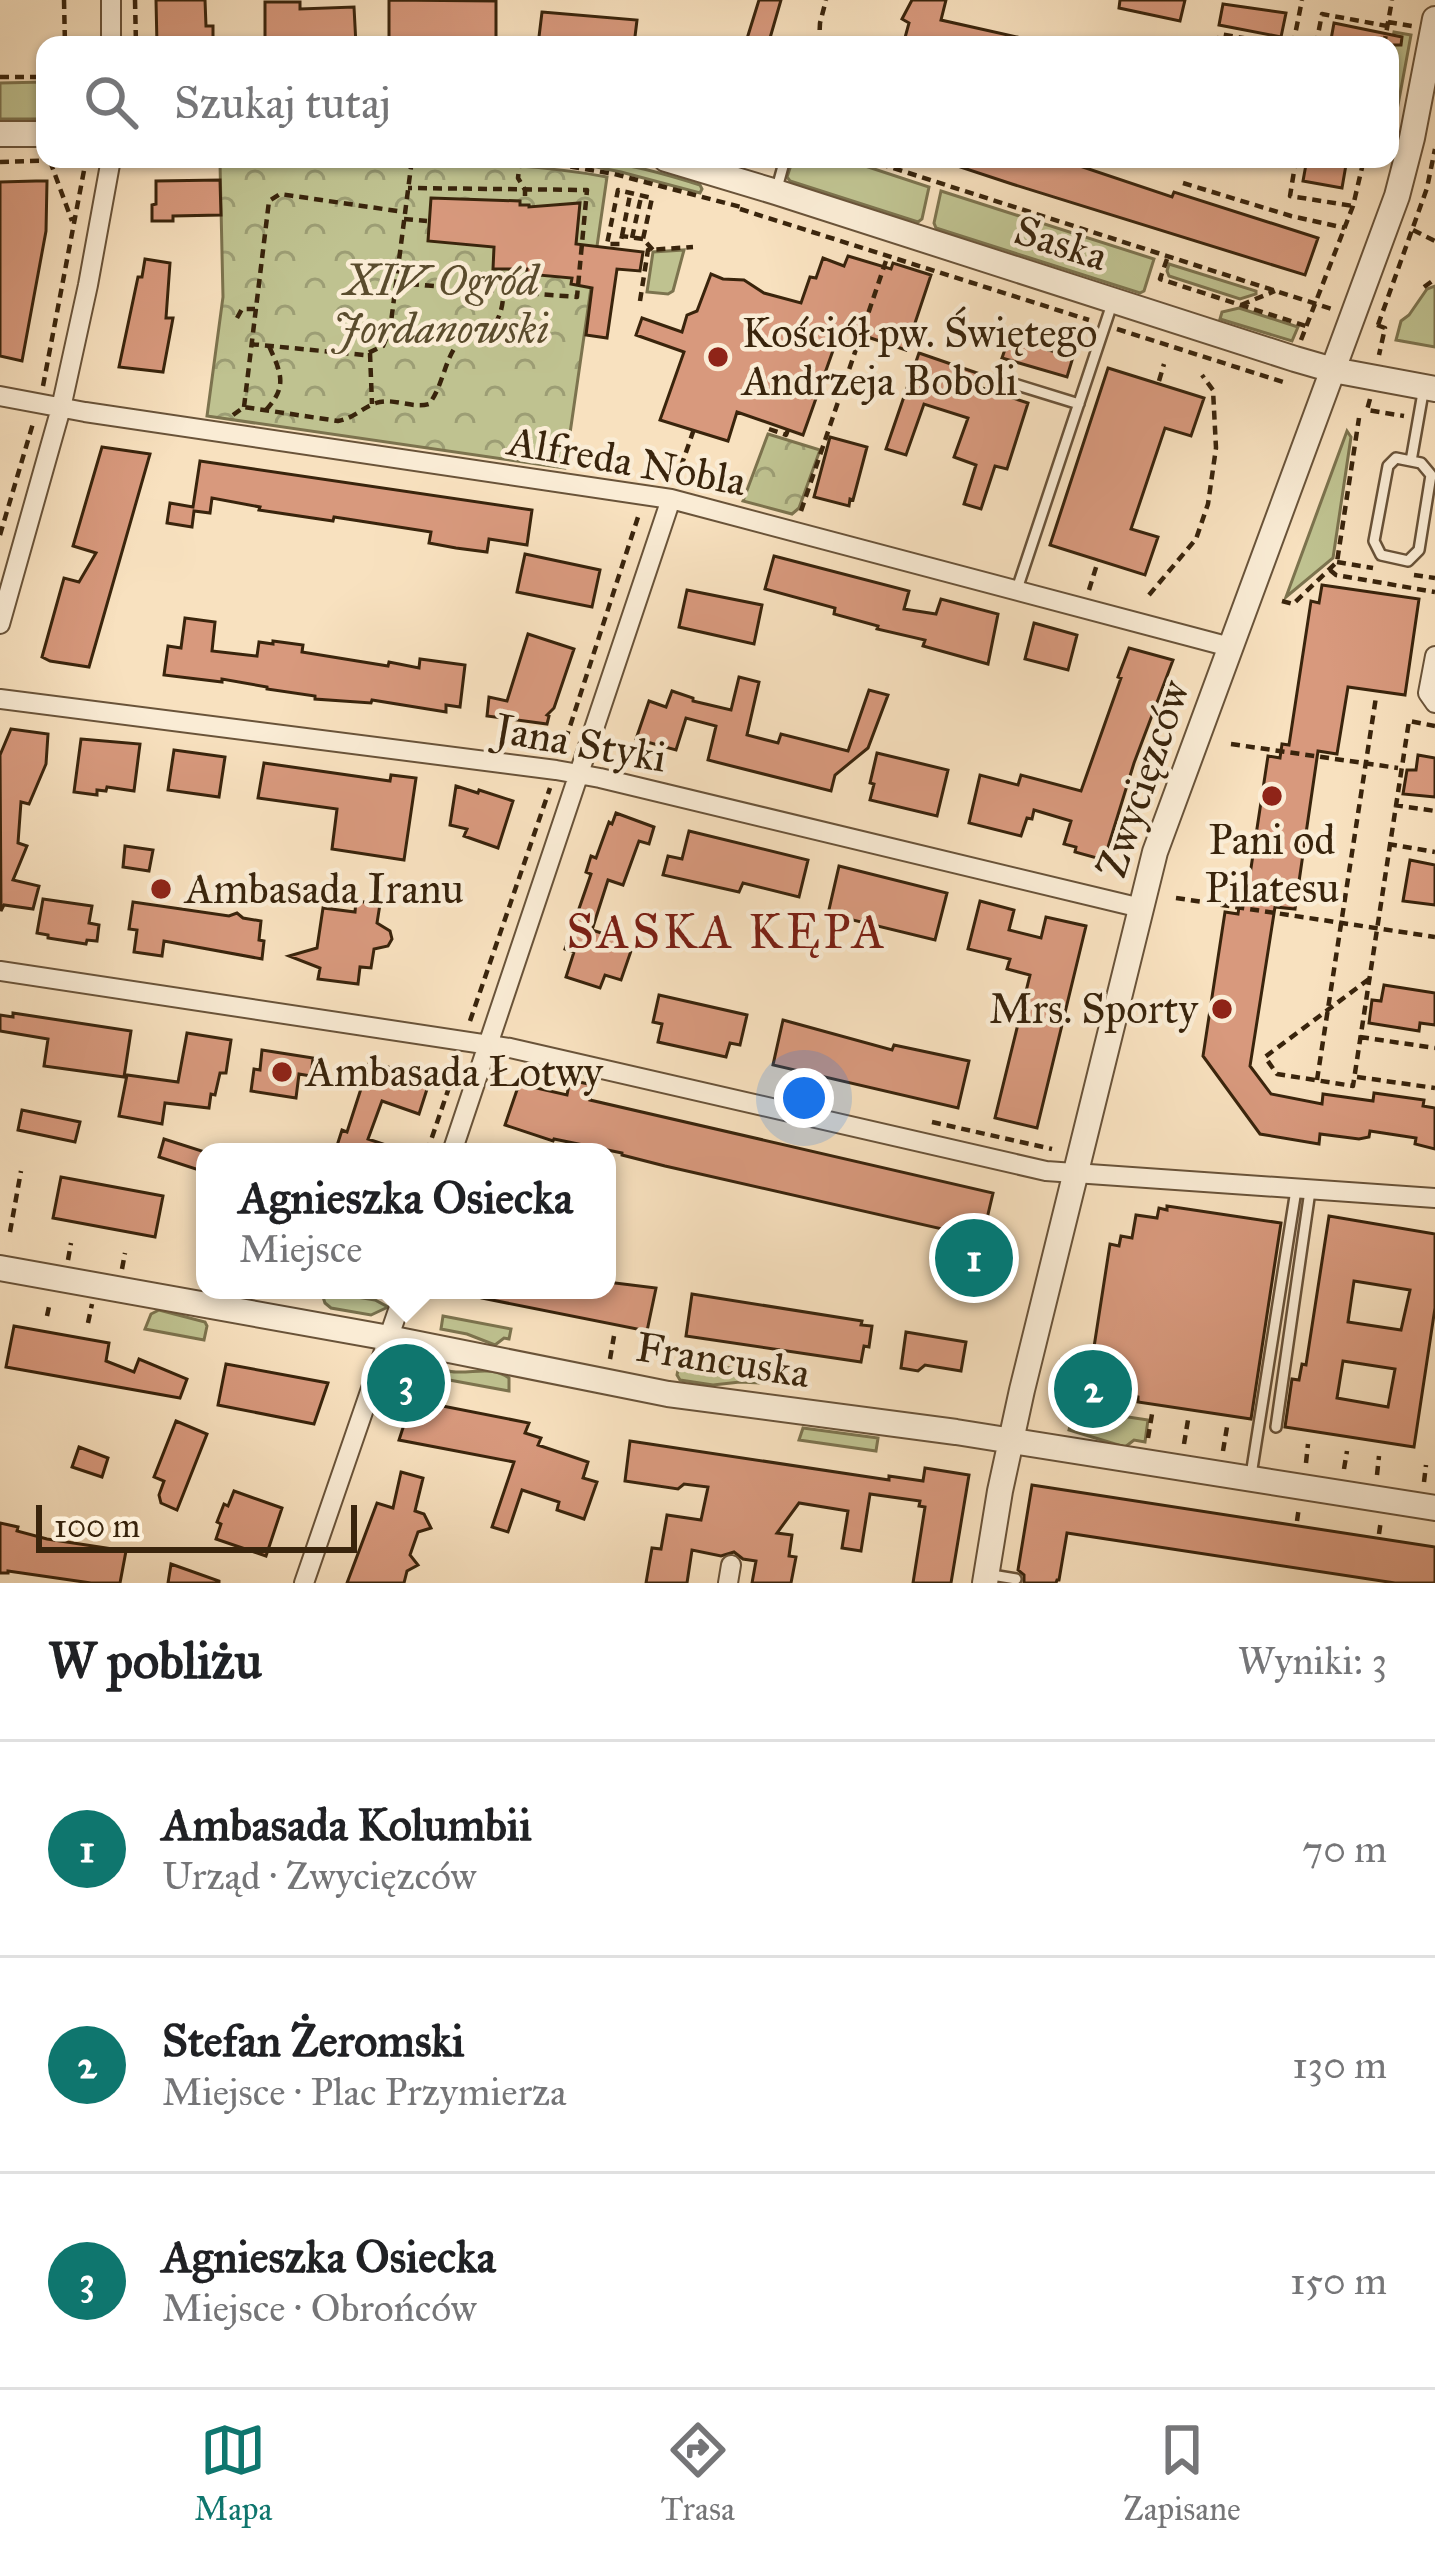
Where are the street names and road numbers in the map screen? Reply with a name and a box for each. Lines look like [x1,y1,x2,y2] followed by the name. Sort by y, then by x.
[1008,204,1114,282] street label: Saska
[502,414,750,508] street label: Alfreda Nobla
[1085,672,1201,884] street label: Zwycięzców
[488,702,671,784] street label: Jana Styki
[632,1321,814,1399] street label: Francuska

